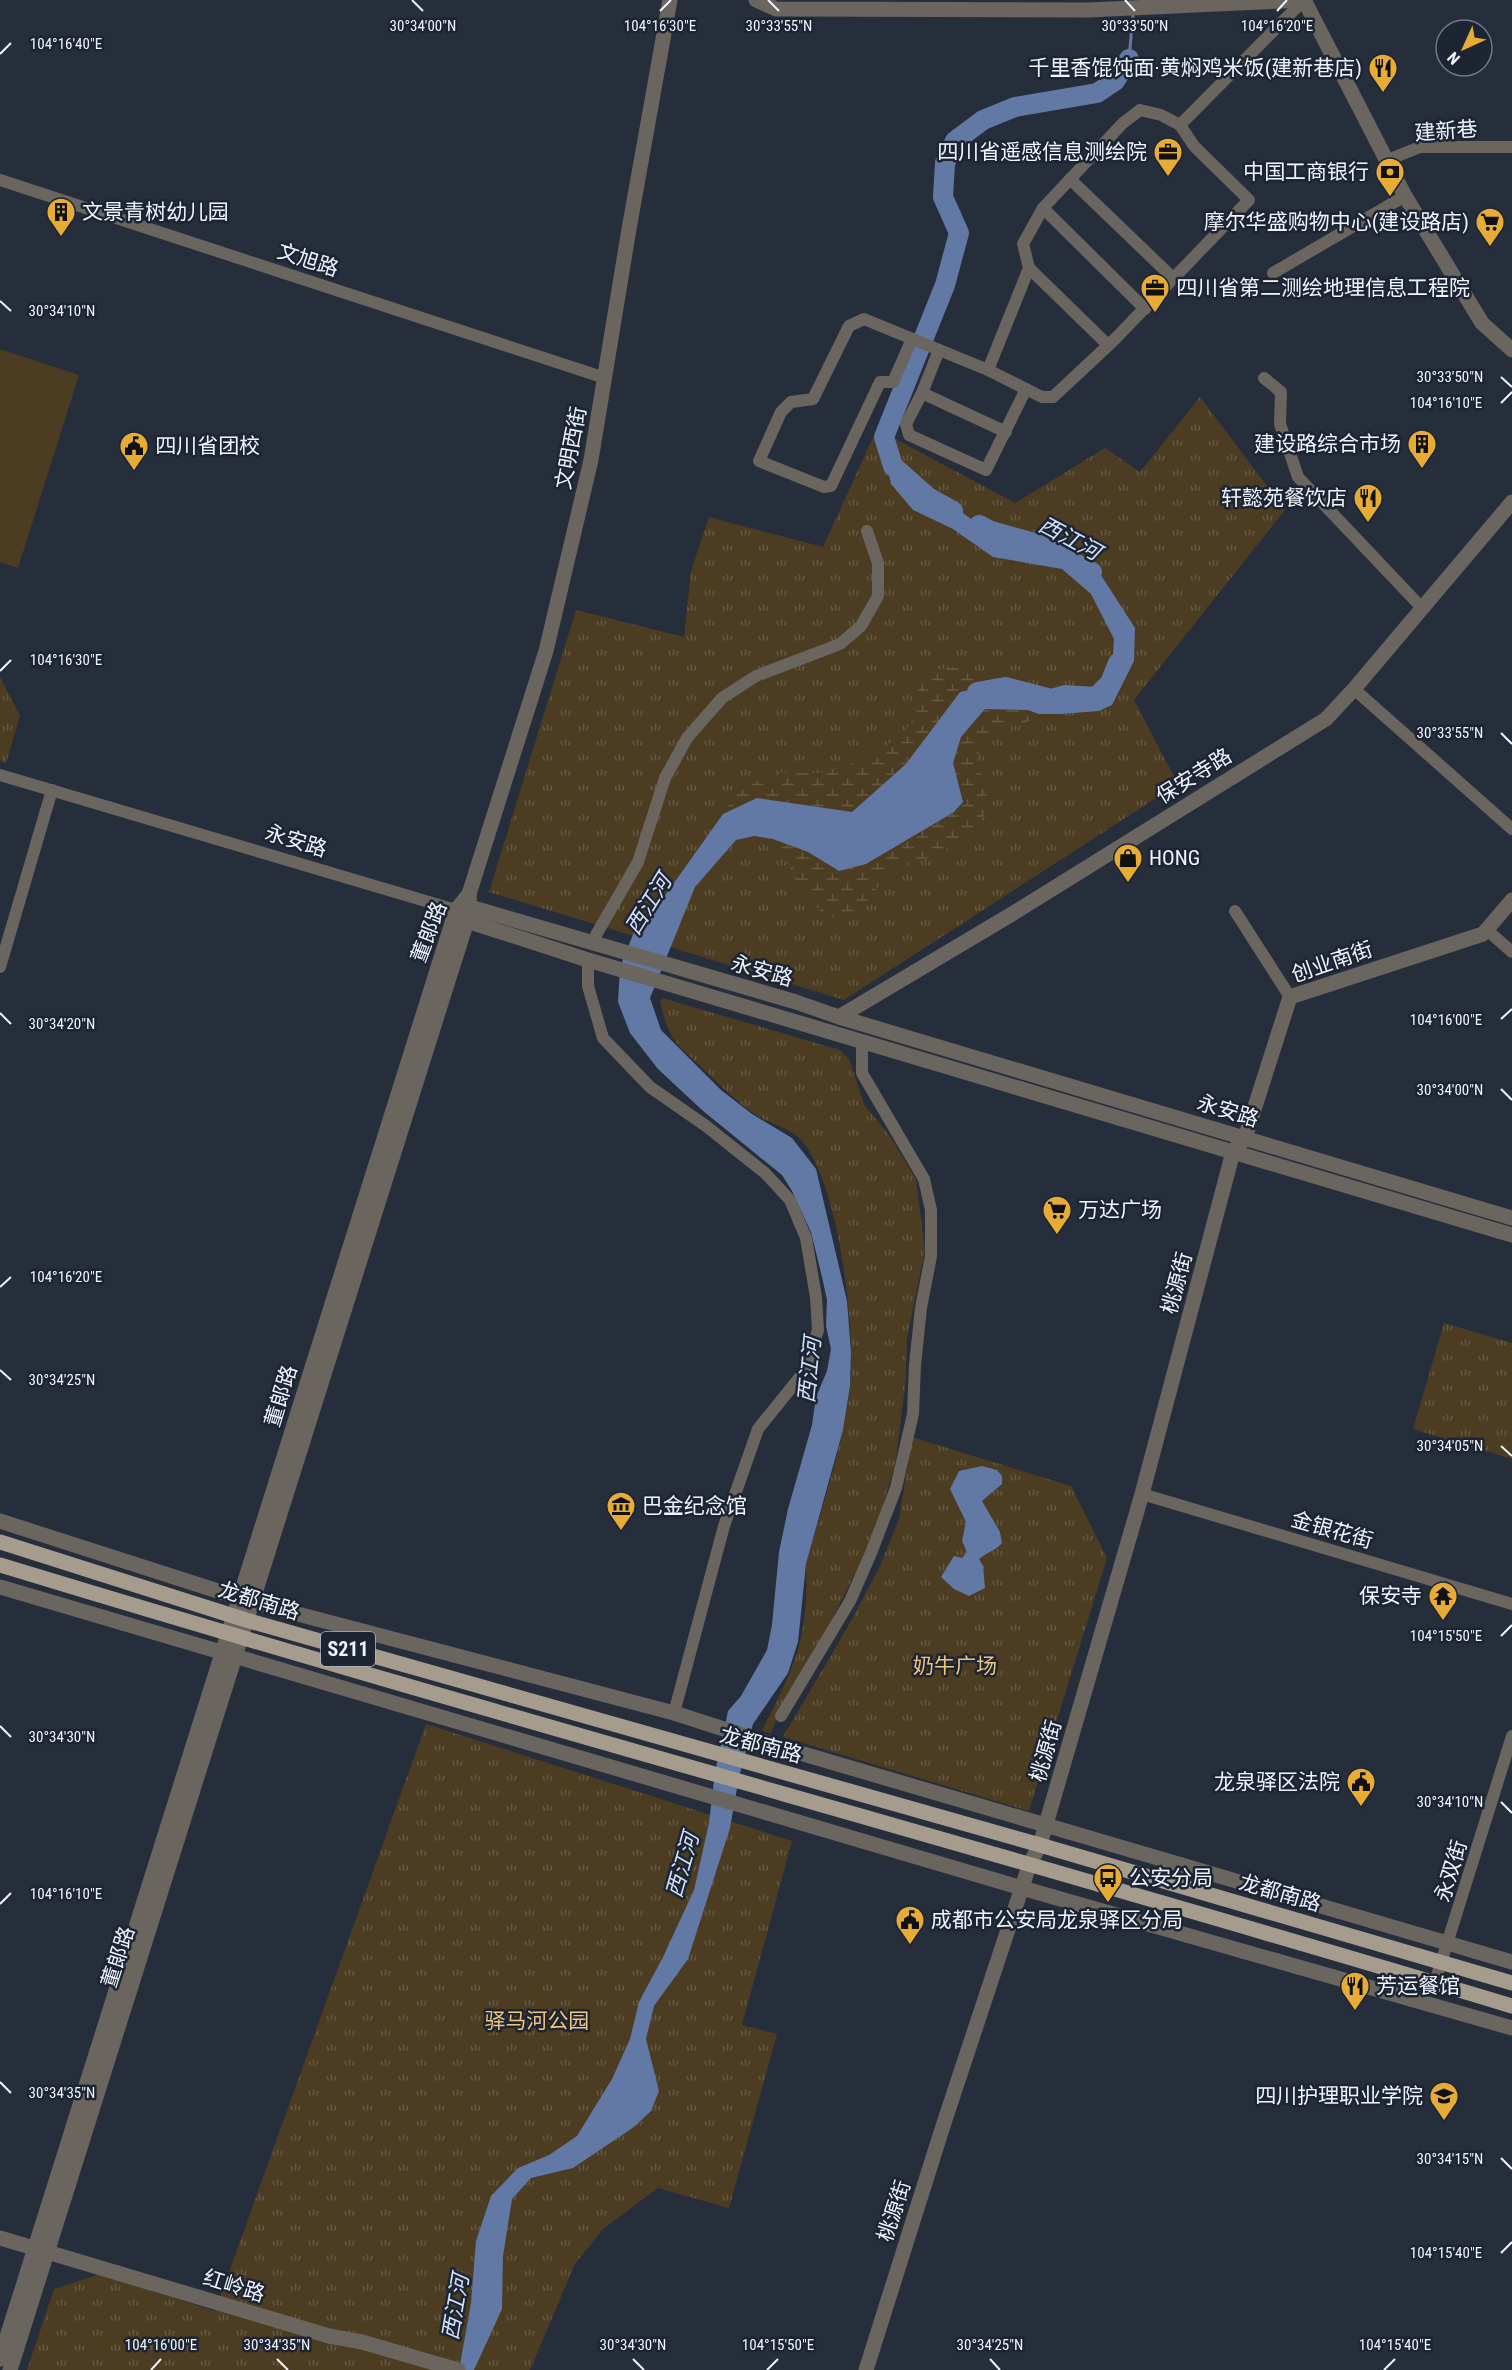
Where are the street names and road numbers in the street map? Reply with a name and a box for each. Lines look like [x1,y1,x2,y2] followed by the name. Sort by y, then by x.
[1414,117,1478,145] street label: 建新巷
[274,239,342,281] street label: 文旭路
[551,404,591,492] street label: 文明西街
[1152,744,1236,808] street label: 保安寺路
[262,820,330,862] street label: 永安路
[407,898,451,966] street label: 董郞路
[1288,937,1376,987] street label: 创业南街
[728,951,796,991] street label: 永安路
[1194,1090,1262,1132] street label: 永安路
[1157,1249,1197,1317] street label: 桃源街
[260,1362,302,1430] street label: 董郞路
[1288,1507,1376,1553] street label: 金银花街
[215,1577,303,1625] street label: 龙都南路
[321,1632,375,1666] road number: S211
[1026,1717,1066,1785] street label: 桃源街
[717,1723,805,1767] street label: 龙都南路
[1430,1837,1472,1905] street label: 永双街
[1236,1870,1324,1916] street label: 龙都南路
[97,1923,139,1991] street label: 董郞路
[873,2177,915,2245] street label: 桃源街
[200,2265,268,2307] street label: 红岭路

